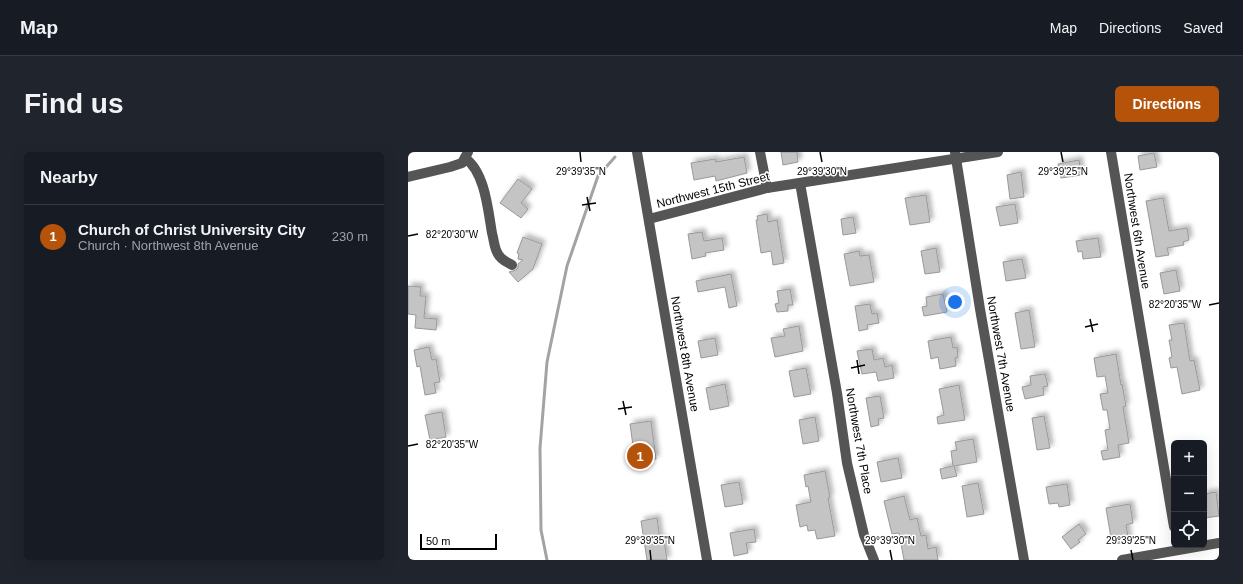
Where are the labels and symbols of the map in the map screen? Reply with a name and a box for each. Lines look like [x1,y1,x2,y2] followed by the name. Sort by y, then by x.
[556,166,606,177] text: 29°39'35"N
[797,166,847,177] text: 29°39'30"N
[1038,166,1088,177] text: 29°39'25"N
[655,169,772,211] street label: Northwest 15th Street
[1121,172,1153,290] street label: Northwest 6th Avenue
[426,229,479,240] text: 82°20'30"W
[945,292,965,312] your location
[668,295,702,413] street label: Northwest 8th Avenue
[984,295,1018,413] street label: Northwest 7th Avenue
[1149,299,1202,310] text: 82°20'35"W
[843,387,875,495] street label: Northwest 7th Place
[426,439,479,450] text: 82°20'35"W
[627,441,653,471] pin: 1
[420,532,497,551] scale bar
[625,535,675,546] text: 29°39'35"N
[865,535,915,546] text: 29°39'30"N
[1106,535,1156,546] text: 29°39'25"N

